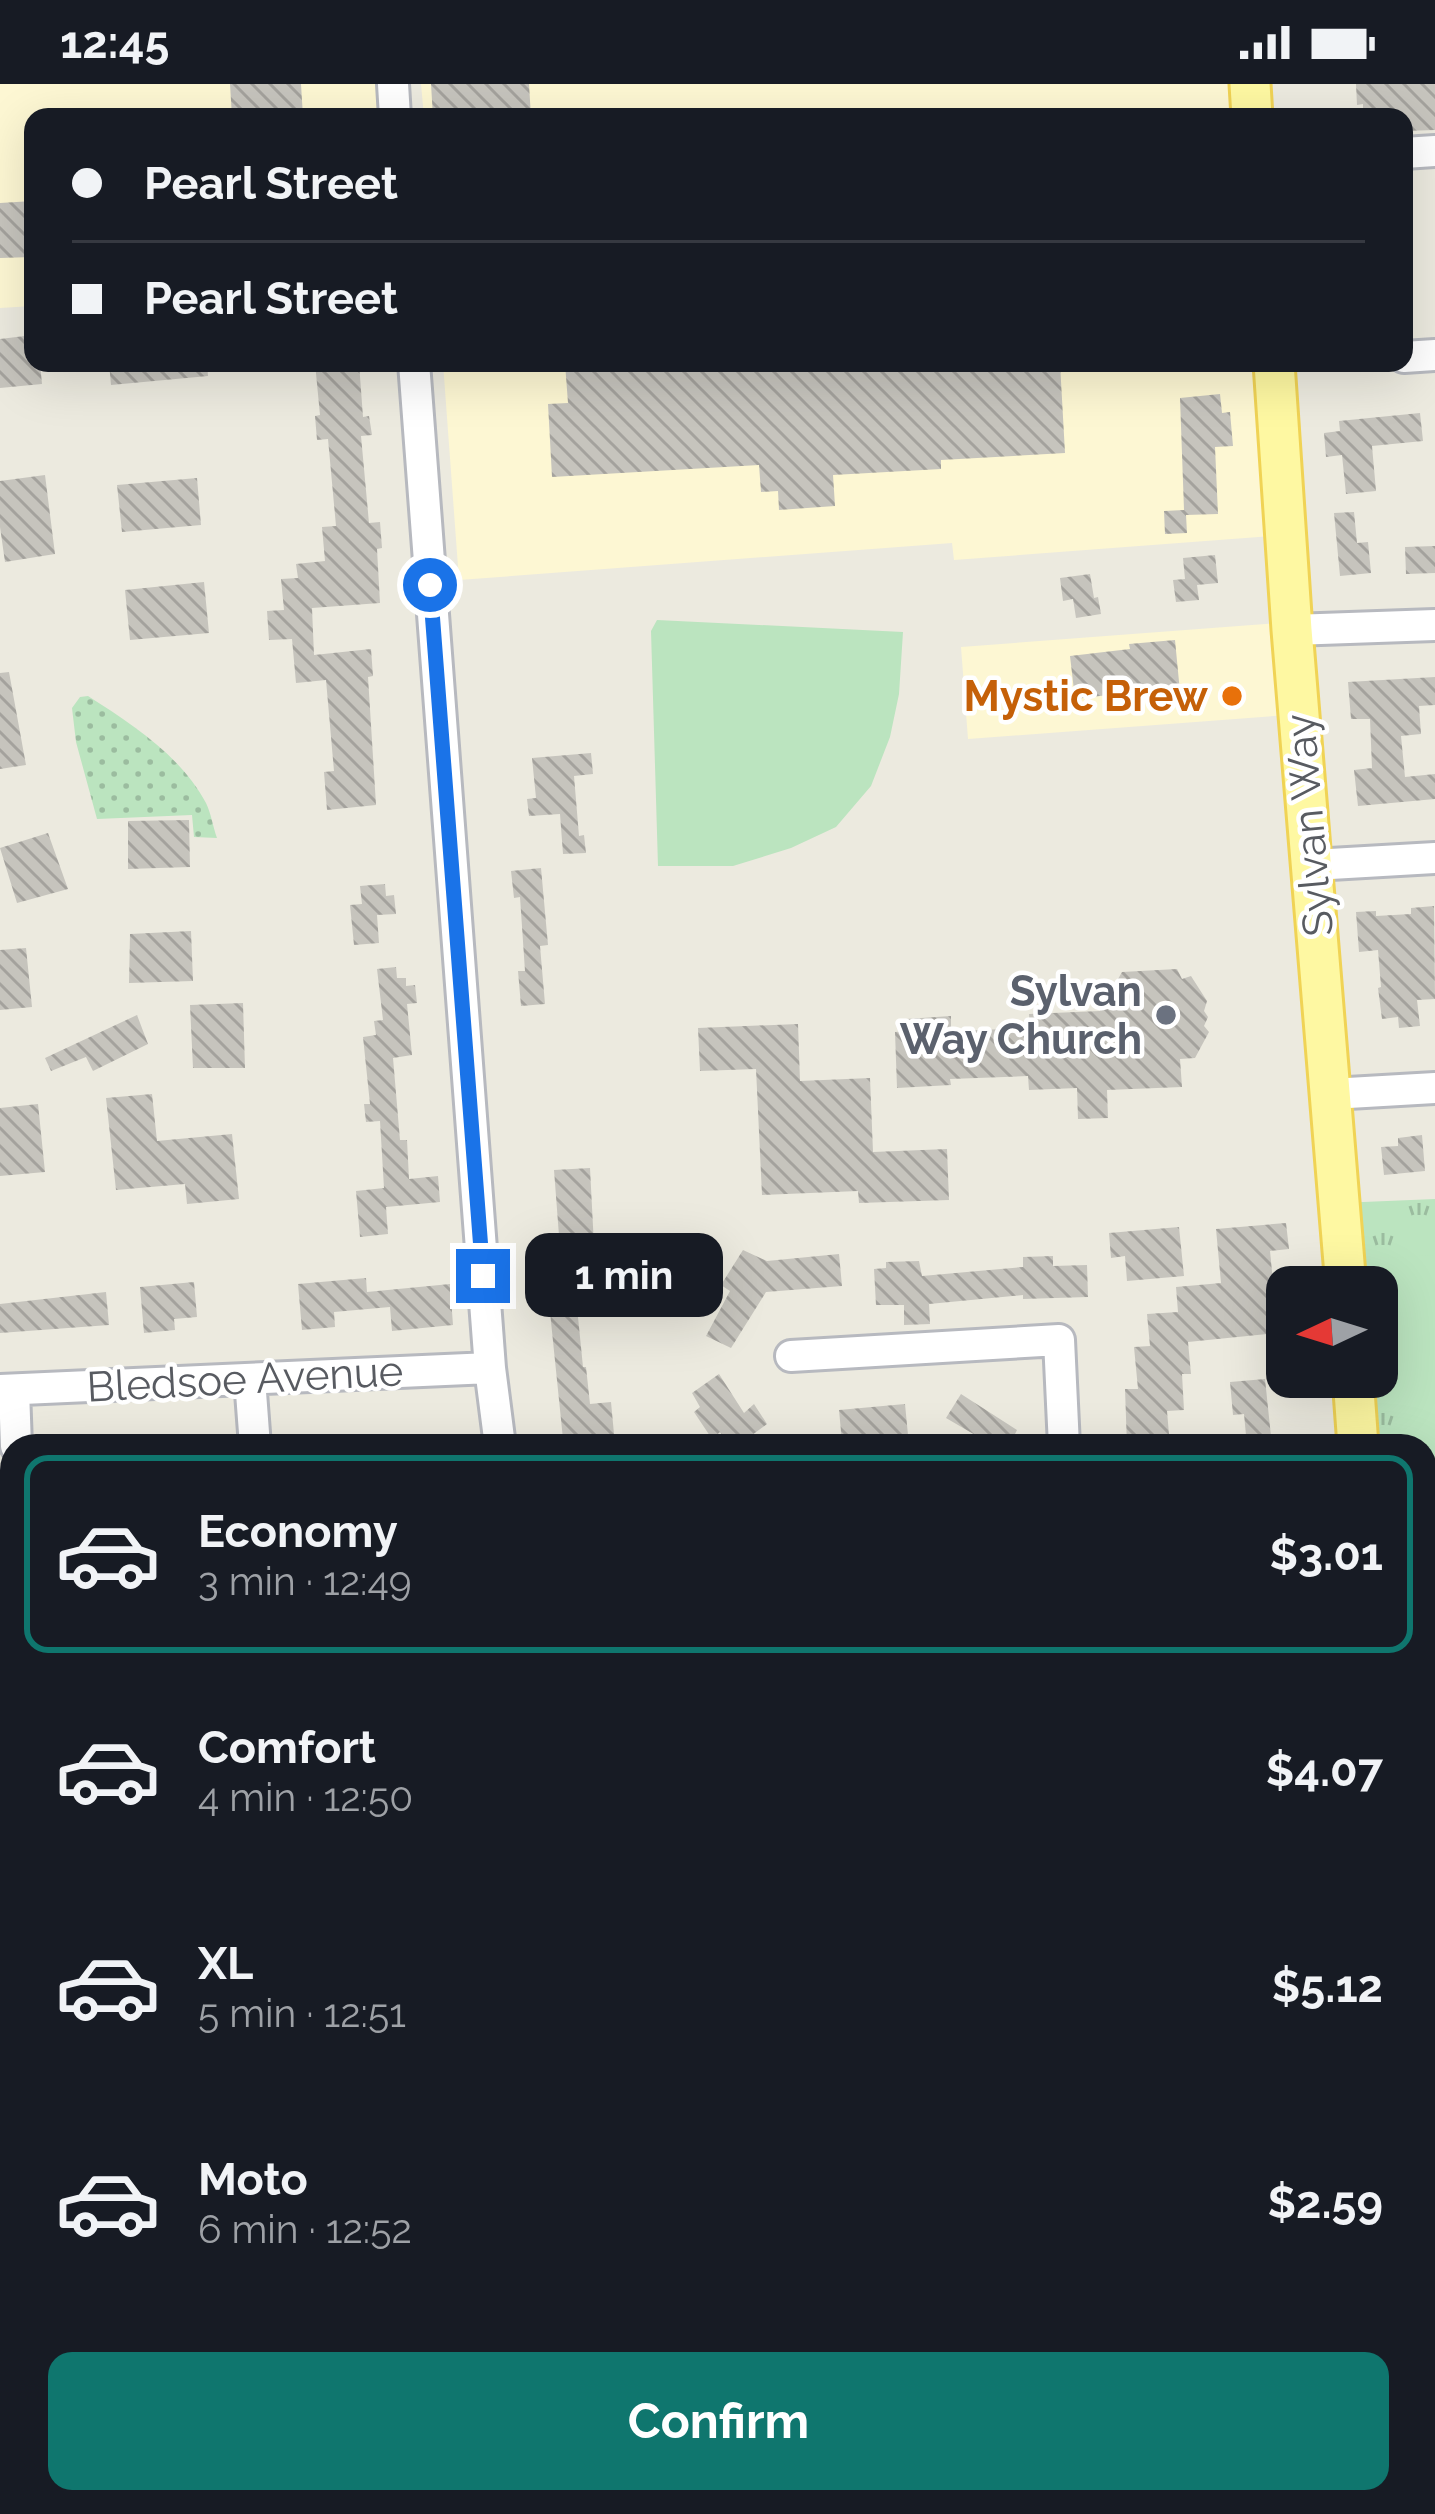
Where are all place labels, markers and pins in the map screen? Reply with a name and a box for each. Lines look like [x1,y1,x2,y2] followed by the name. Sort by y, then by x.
[964,672,1209,721] place label: Mystic Brew
[1219,683,1245,709] marker: Mystic Brew
[900,967,1142,1064] place label: Sylvan Way Church
[1153,1002,1179,1028] marker: Sylvan Way Church

